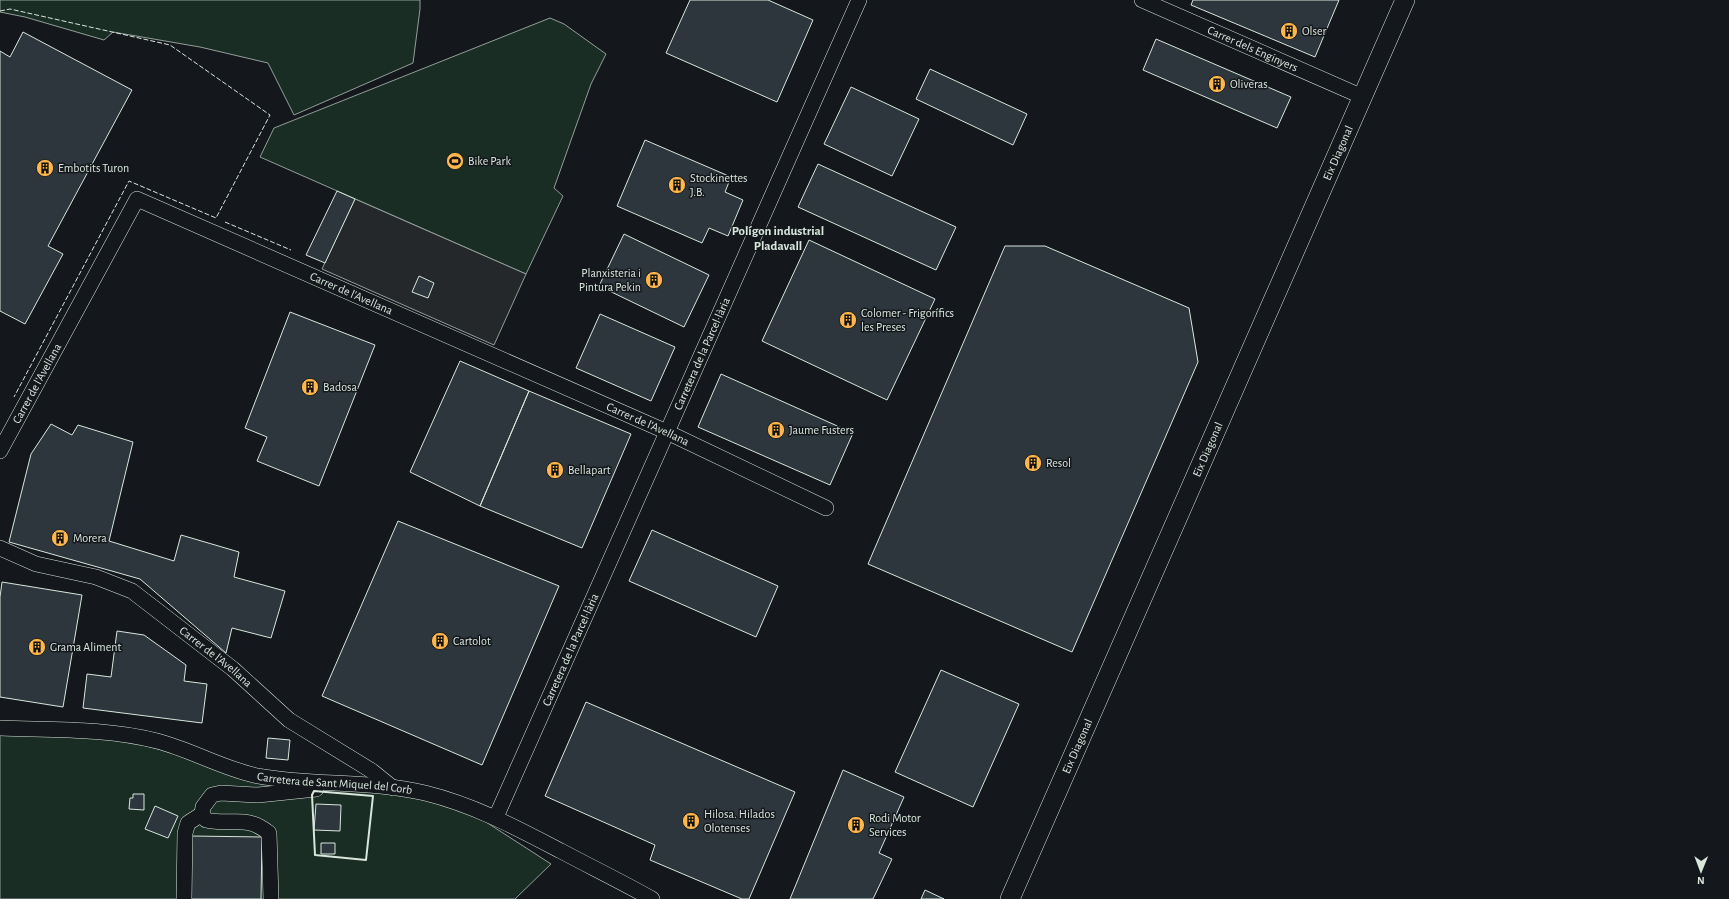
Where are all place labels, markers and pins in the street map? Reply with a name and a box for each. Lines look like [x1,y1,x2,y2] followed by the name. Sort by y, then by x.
[1279,21,1299,41] building icon: Olser
[1302,25,1327,37] place label: Olser
[1207,74,1227,94] building icon: Oliveras
[1230,78,1268,90] place label: Oliveras
[445,151,465,171] sports icon: Bike Park
[468,155,511,167] place label: Bike Park
[35,158,55,178] building icon: Embotits Turon
[58,162,129,174] place label: Embotits Turon
[690,172,747,198] place label: Stockinettes J.B.
[667,175,687,195] building icon: Stockinettes J.B.
[579,267,641,293] place label: Planxisteria i Pintura Pekin
[644,270,664,290] building icon: Planxisteria i Pintura Pekin
[861,307,954,333] place label: Colomer - Frigorífics les Preses
[838,310,858,330] building icon: Colomer - Frigorífics les Preses
[300,377,320,397] building icon: Badosa
[323,381,358,393] place label: Badosa
[766,420,786,440] building icon: Jaume Fusters
[789,424,854,436] place label: Jaume Fusters
[1023,453,1043,473] building icon: Resol
[1046,457,1071,469] place label: Resol
[545,460,565,480] building icon: Bellapart
[568,464,611,476] place label: Bellapart
[50,528,70,548] building icon: Morera
[73,532,107,544] place label: Morera
[430,631,450,651] building icon: Cartolot
[453,635,491,647] place label: Cartolot
[27,637,47,657] building icon: Grama Aliment
[50,641,121,653] place label: Grama Aliment
[704,808,775,834] place label: Hilosa. Hilados Olotenses
[681,811,701,831] building icon: Hilosa. Hilados Olotenses
[869,812,921,838] place label: Rodi Motor Services
[846,815,866,835] building icon: Rodi Motor Services

